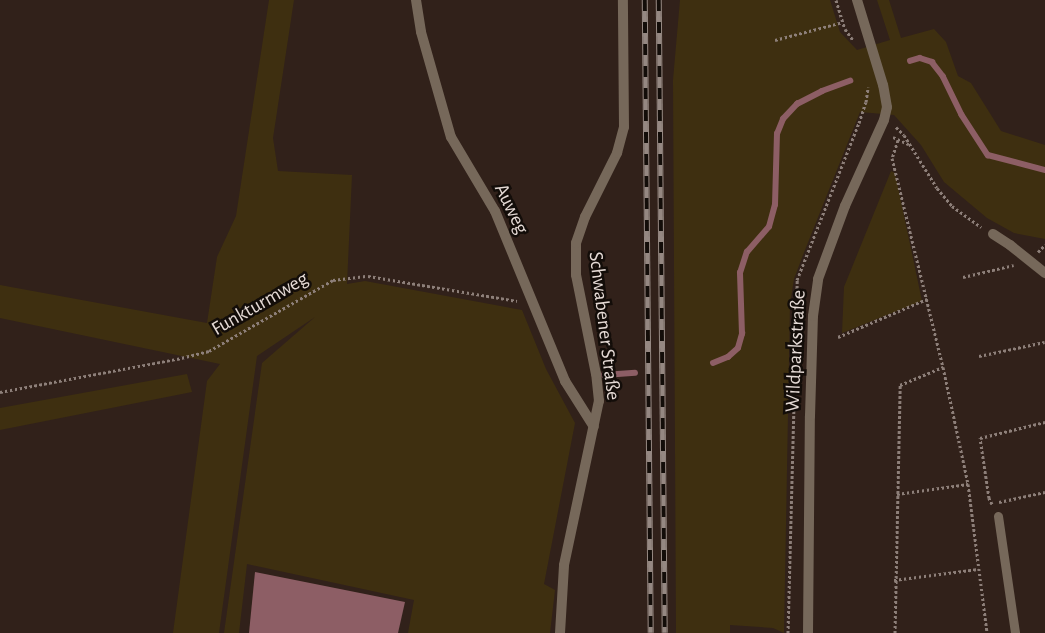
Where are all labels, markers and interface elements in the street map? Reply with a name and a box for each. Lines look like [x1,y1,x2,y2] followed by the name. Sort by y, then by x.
[489,180,533,238] street label: Auweg
[583,250,625,402] street label: Schwabener Straße
[207,267,313,341] street label: Funkturmweg
[781,289,811,413] street label: Wildparkstraße

